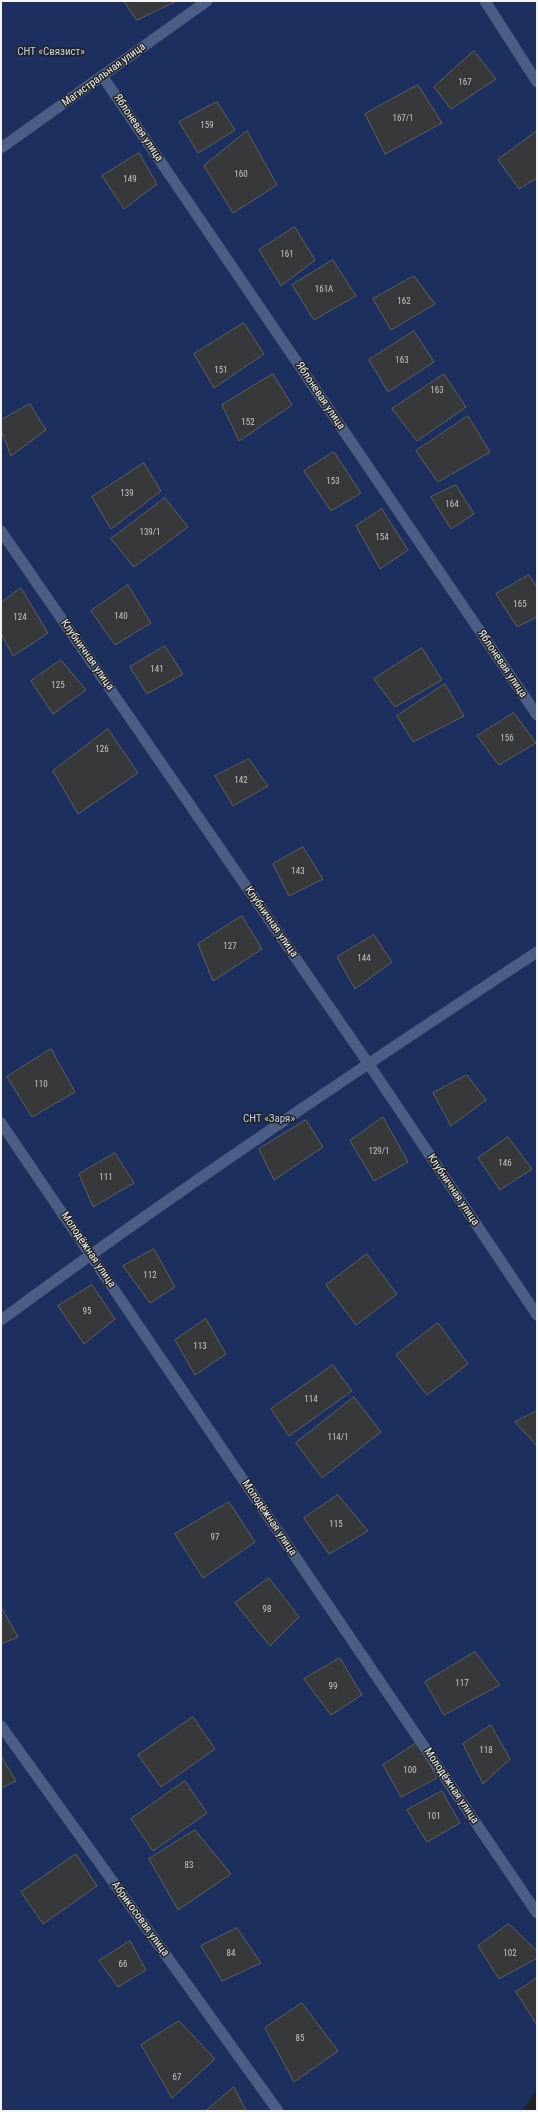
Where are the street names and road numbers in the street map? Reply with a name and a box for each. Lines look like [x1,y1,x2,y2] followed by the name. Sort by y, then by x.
[60,40,148,110] street label: Магистральная улица
[111,92,165,164] street label: Яблоневая улица
[293,360,347,432] street label: Яблоневая улица
[58,617,116,693] street label: Клубничная улица
[475,628,529,700] street label: Яблоневая улица
[242,884,300,960] street label: Клубничная улица
[424,1152,482,1228] street label: Клубничная улица
[58,1210,118,1290] street label: Молодёжная улица
[239,1478,299,1558] street label: Молодёжная улица
[421,1746,481,1826] street label: Молодёжная улица
[108,1879,172,1959] street label: Абрикосовая улица

